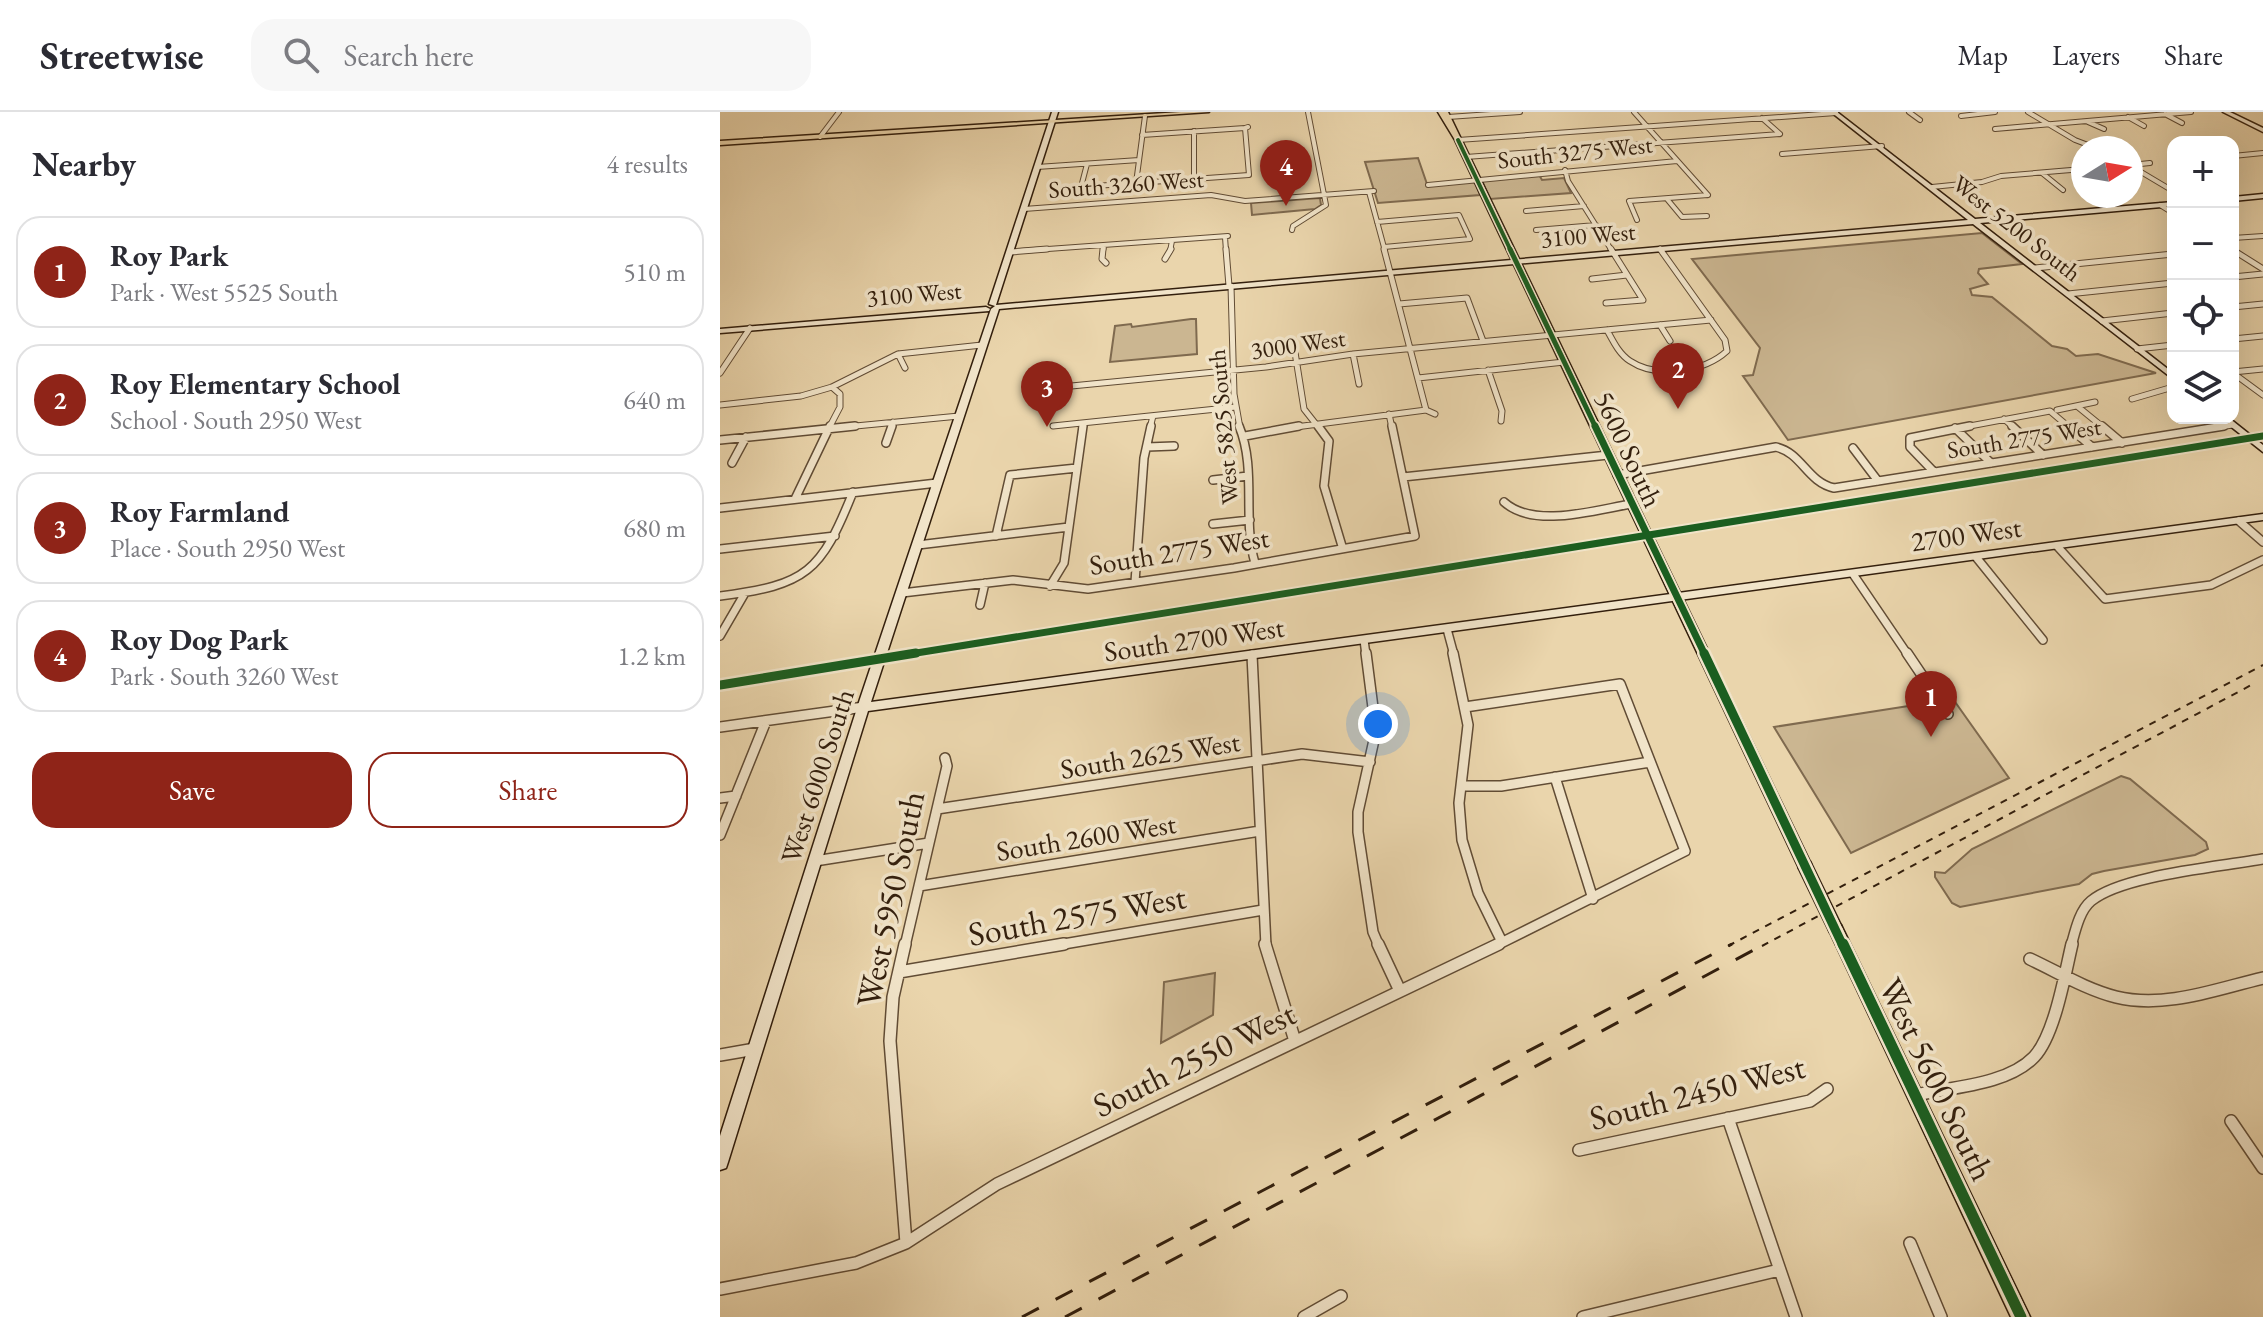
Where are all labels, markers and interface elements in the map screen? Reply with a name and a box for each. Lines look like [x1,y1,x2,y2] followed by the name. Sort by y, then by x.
[251,19,811,91] search box
[40,31,203,80] text: Streetwise
[279,33,323,77] icon: search
[343,36,474,75] text: Search here
[1958,37,2008,73] text: Map
[2052,37,2120,73] text: Layers
[2164,37,2223,73] text: Share
[1496,128,1654,176] street label: South 3275 West
[2071,136,2143,208] north arrow
[2167,136,2239,424] map controls
[2167,136,2239,208] button: +
[1260,140,1312,206] pin: 4
[32,142,136,186] text: Nearby
[607,147,688,181] text: 4 results
[1047,163,1205,205] street label: South 3260 West
[1946,168,2088,288] street label: West 5200 South
[2167,208,2239,280] button: −
[1539,215,1637,255] street label: 3100 West
[110,236,228,275] text: Roy Park
[53,255,67,289] text: 1
[623,255,686,289] text: 510 m
[865,274,963,314] street label: 3100 West
[110,275,338,309] text: Park · West 5525 South
[2167,280,2239,352] button: locate
[1249,322,1348,366] street label: 3000 West
[1652,343,1704,409] pin: 2
[1201,348,1245,506] street label: West 5825 South
[2167,352,2239,424] button: layers
[1021,361,1073,427] pin: 3
[110,364,401,403] text: Roy Elementary School
[53,383,67,417] text: 2
[623,383,686,417] text: 640 m
[1586,385,1672,513] street label: 5600 South
[110,403,362,437] text: School · South 2950 West
[1945,410,2104,465] street label: South 2775 West
[110,492,290,531] text: Roy Farmland
[1909,508,2024,560] street label: 2700 West
[53,511,67,545] text: 3
[623,511,686,545] text: 680 m
[1087,519,1272,583] street label: South 2775 West
[110,531,345,565] text: Place · South 2950 West
[1102,609,1287,669] street label: South 2700 West
[110,620,289,659] text: Roy Dog Park
[53,639,67,673] text: 4
[617,639,686,673] text: 1.2 km
[110,659,338,693] text: Park · South 3260 West
[1905,671,1957,737] pin: 1
[772,684,862,868] street label: West 6000 South
[1358,704,1398,744] your location
[1058,723,1243,787] street label: South 2625 West
[32,752,352,828] button: Save
[368,752,688,828] button: Share
[846,787,934,1011] street label: West 5950 South
[994,805,1179,869] street label: South 2600 West
[965,874,1190,956] street label: South 2575 West
[1869,970,2005,1188] street label: West 5600 South
[1085,991,1303,1127] street label: South 2550 West
[1585,1044,1810,1140] street label: South 2450 West

